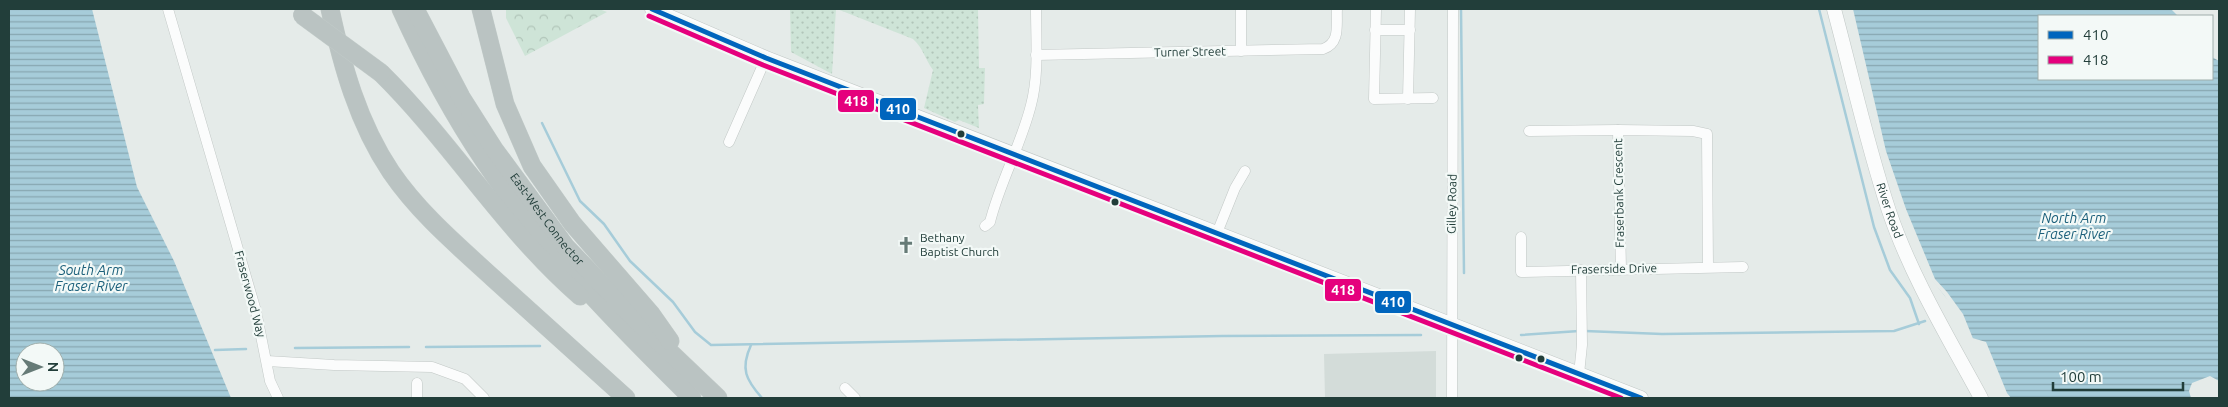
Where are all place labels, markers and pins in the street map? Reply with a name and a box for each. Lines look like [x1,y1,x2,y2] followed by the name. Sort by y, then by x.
[956,129,966,139] unlabelled marker
[1110,197,1120,207] unlabelled marker
[920,231,999,258] place label: Bethany Baptist Church
[896,235,916,255] church icon: Bethany Baptist Church
[1514,353,1524,363] unlabelled marker
[1536,354,1546,364] unlabelled marker

